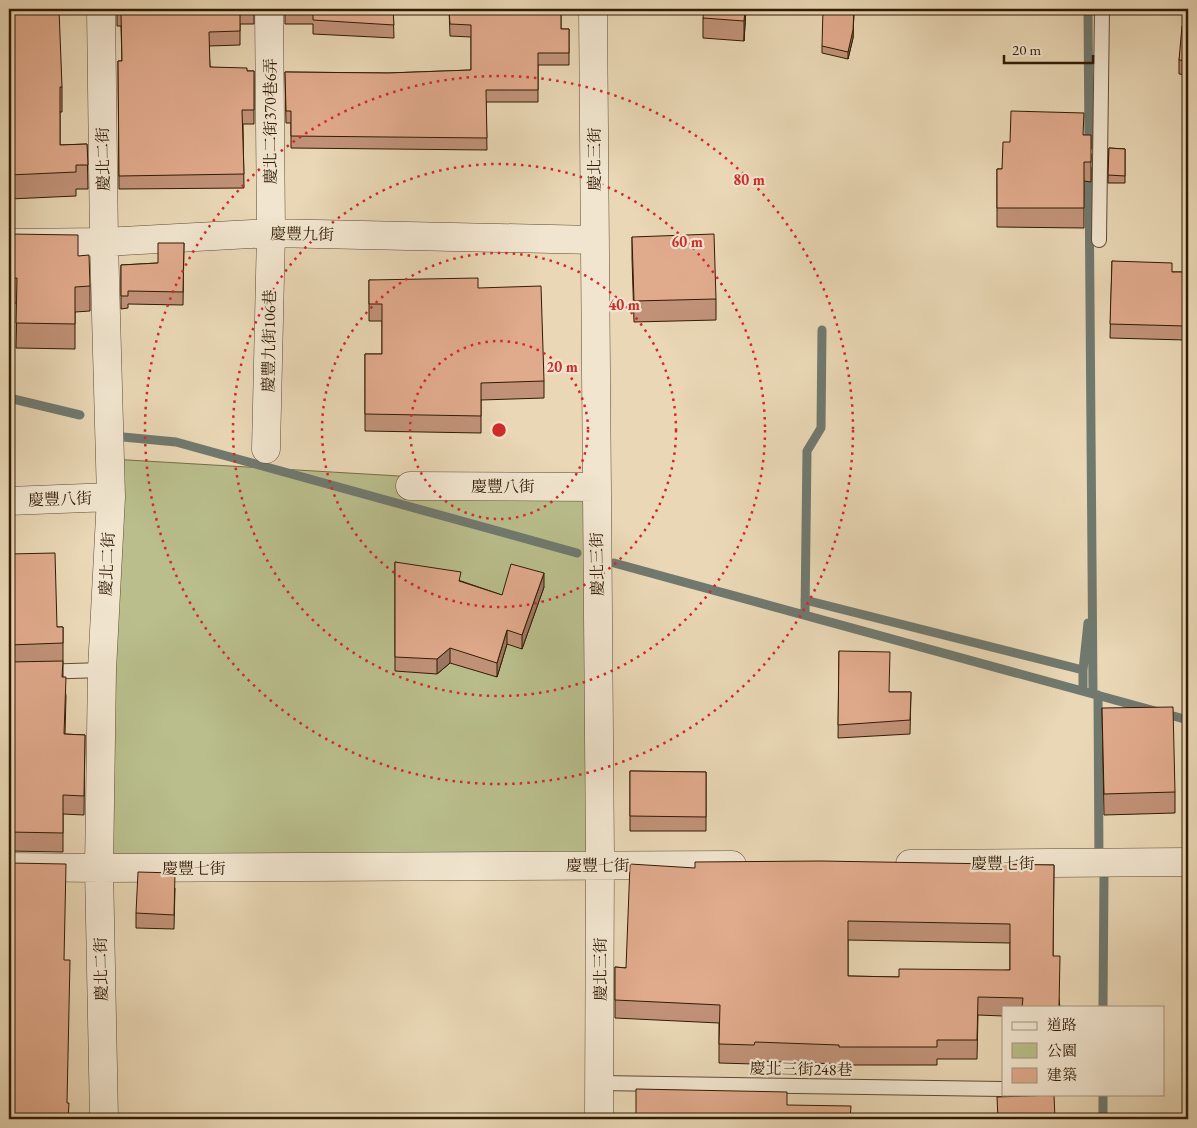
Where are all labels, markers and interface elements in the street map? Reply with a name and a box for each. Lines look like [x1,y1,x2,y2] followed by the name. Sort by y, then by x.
[1004,32,1093,64] scale bar
[1012,40,1041,59] text: 20 m
[260,58,281,184] street label: 慶北二街370巷6弄
[92,127,114,191] street label: 慶北二街
[584,127,605,191] street label: 慶北三街
[733,170,765,189] text: 80 m
[270,223,334,245] street label: 慶豐九街
[671,232,703,251] text: 60 m
[258,289,280,393] street label: 慶豐九街106巷
[608,295,640,314] text: 40 m
[546,357,578,376] text: 20 m
[490,421,508,439] centre of rings
[471,476,535,497] street label: 慶豐八街
[28,487,92,511] street label: 慶豐八街
[95,531,119,597] street label: 慶北二街
[586,532,608,596] street label: 慶北三街
[971,853,1035,874] street label: 慶豐七街
[566,855,630,876] street label: 慶豐七街
[162,858,226,879] street label: 慶豐七街
[90,937,112,1001] street label: 慶北二街
[590,937,611,1001] street label: 慶北三街
[1002,1006,1164,1096] legend
[1047,1015,1077,1034] text: 道路
[1047,1041,1077,1060] text: 公園
[749,1058,853,1080] street label: 慶北三街248巷
[1047,1065,1077,1084] text: 建築

